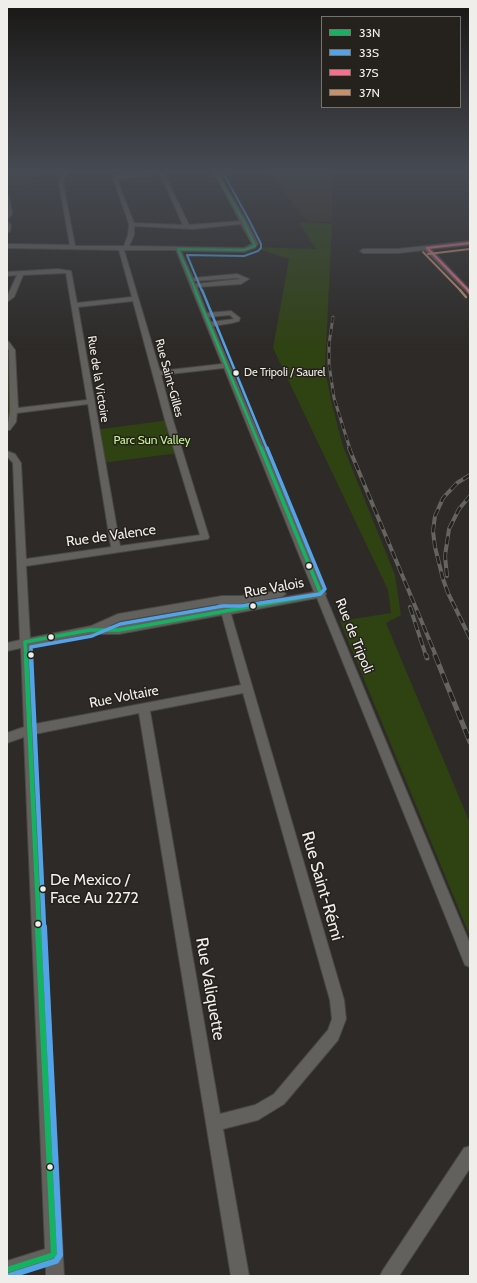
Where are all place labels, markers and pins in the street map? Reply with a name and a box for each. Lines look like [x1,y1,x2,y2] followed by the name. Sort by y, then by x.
[244,366,325,380] place label: De Tripoli / Saurel
[231,368,241,378] marker: De Tripoli / Saurel
[304,561,314,571] unlabelled marker
[248,601,258,611] unlabelled marker
[46,632,56,642] unlabelled marker
[26,650,36,660] unlabelled marker
[50,870,139,908] place label: De Mexico / Face Au 2272
[38,884,48,894] marker: De Mexico / Face Au 2272
[33,919,43,929] unlabelled marker
[45,1162,55,1172] unlabelled marker

